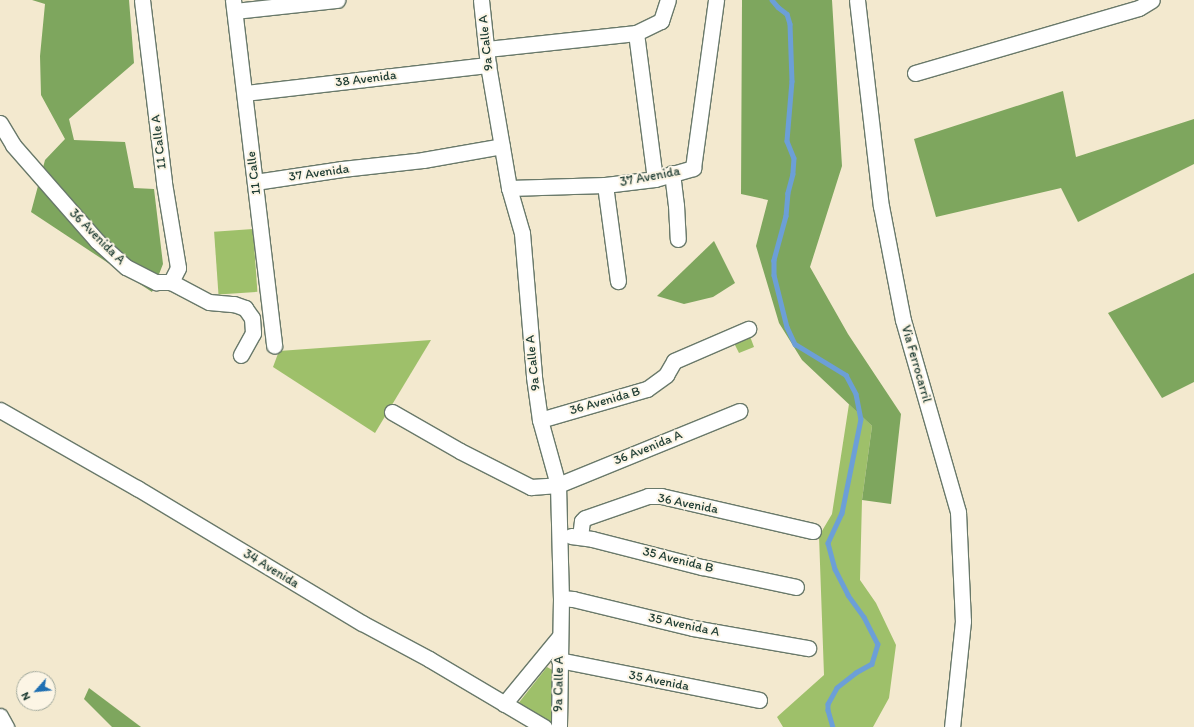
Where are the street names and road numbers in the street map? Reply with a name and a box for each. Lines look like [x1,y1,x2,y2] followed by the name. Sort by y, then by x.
[475,14,497,72] street label: 9a Calle A
[334,68,398,90] street label: 38 Avenida
[148,114,170,170] street label: 11 Calle A
[244,150,264,196] street label: 11 Calle
[288,161,350,185] street label: 37 Avenida
[619,164,681,190] street label: 37 Avenida
[66,206,128,268] street label: 36 Avenida A
[898,324,934,404] street label: Via Ferrocarril
[522,334,544,392] street label: 9a Calle A
[568,383,642,419] street label: 36 Avenida B
[611,427,685,469] street label: 36 Avenida A
[656,490,720,518] street label: 36 Avenida
[641,544,715,576] street label: 35 Avenida B
[240,546,302,592] street label: 34 Avenida
[647,610,721,640] street label: 35 Avenida A
[551,656,567,712] street label: 9a Calle A
[627,667,691,695] street label: 35 Avenida

